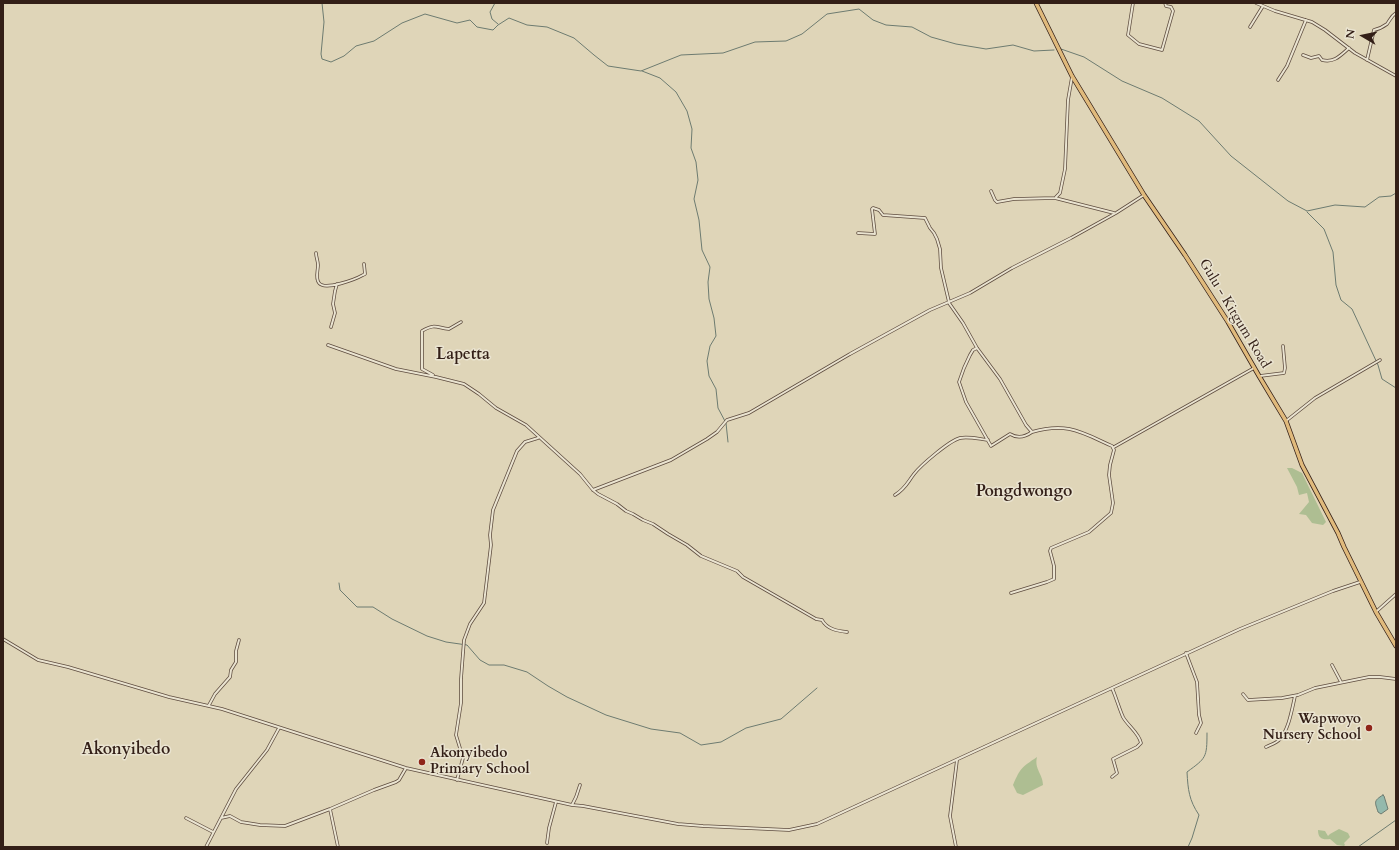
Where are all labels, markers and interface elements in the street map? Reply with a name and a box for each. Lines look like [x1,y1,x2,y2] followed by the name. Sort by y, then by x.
[1343,16,1383,56] north arrow
[1342,28,1359,40] text: N
[1195,256,1273,372] street label: Gulu - Kitgum Road
[436,345,490,365] district label: Lapetta
[976,482,1072,502] district label: Pongdwongo
[1263,712,1361,744] place label: Wapwoyo Nursery School
[1364,723,1374,733] marker: Wapwoyo Nursery School
[82,740,170,760] district label: Akonyibedo
[430,746,530,778] place label: Akonyibedo Primary School
[417,757,427,767] marker: Akonyibedo Primary School

